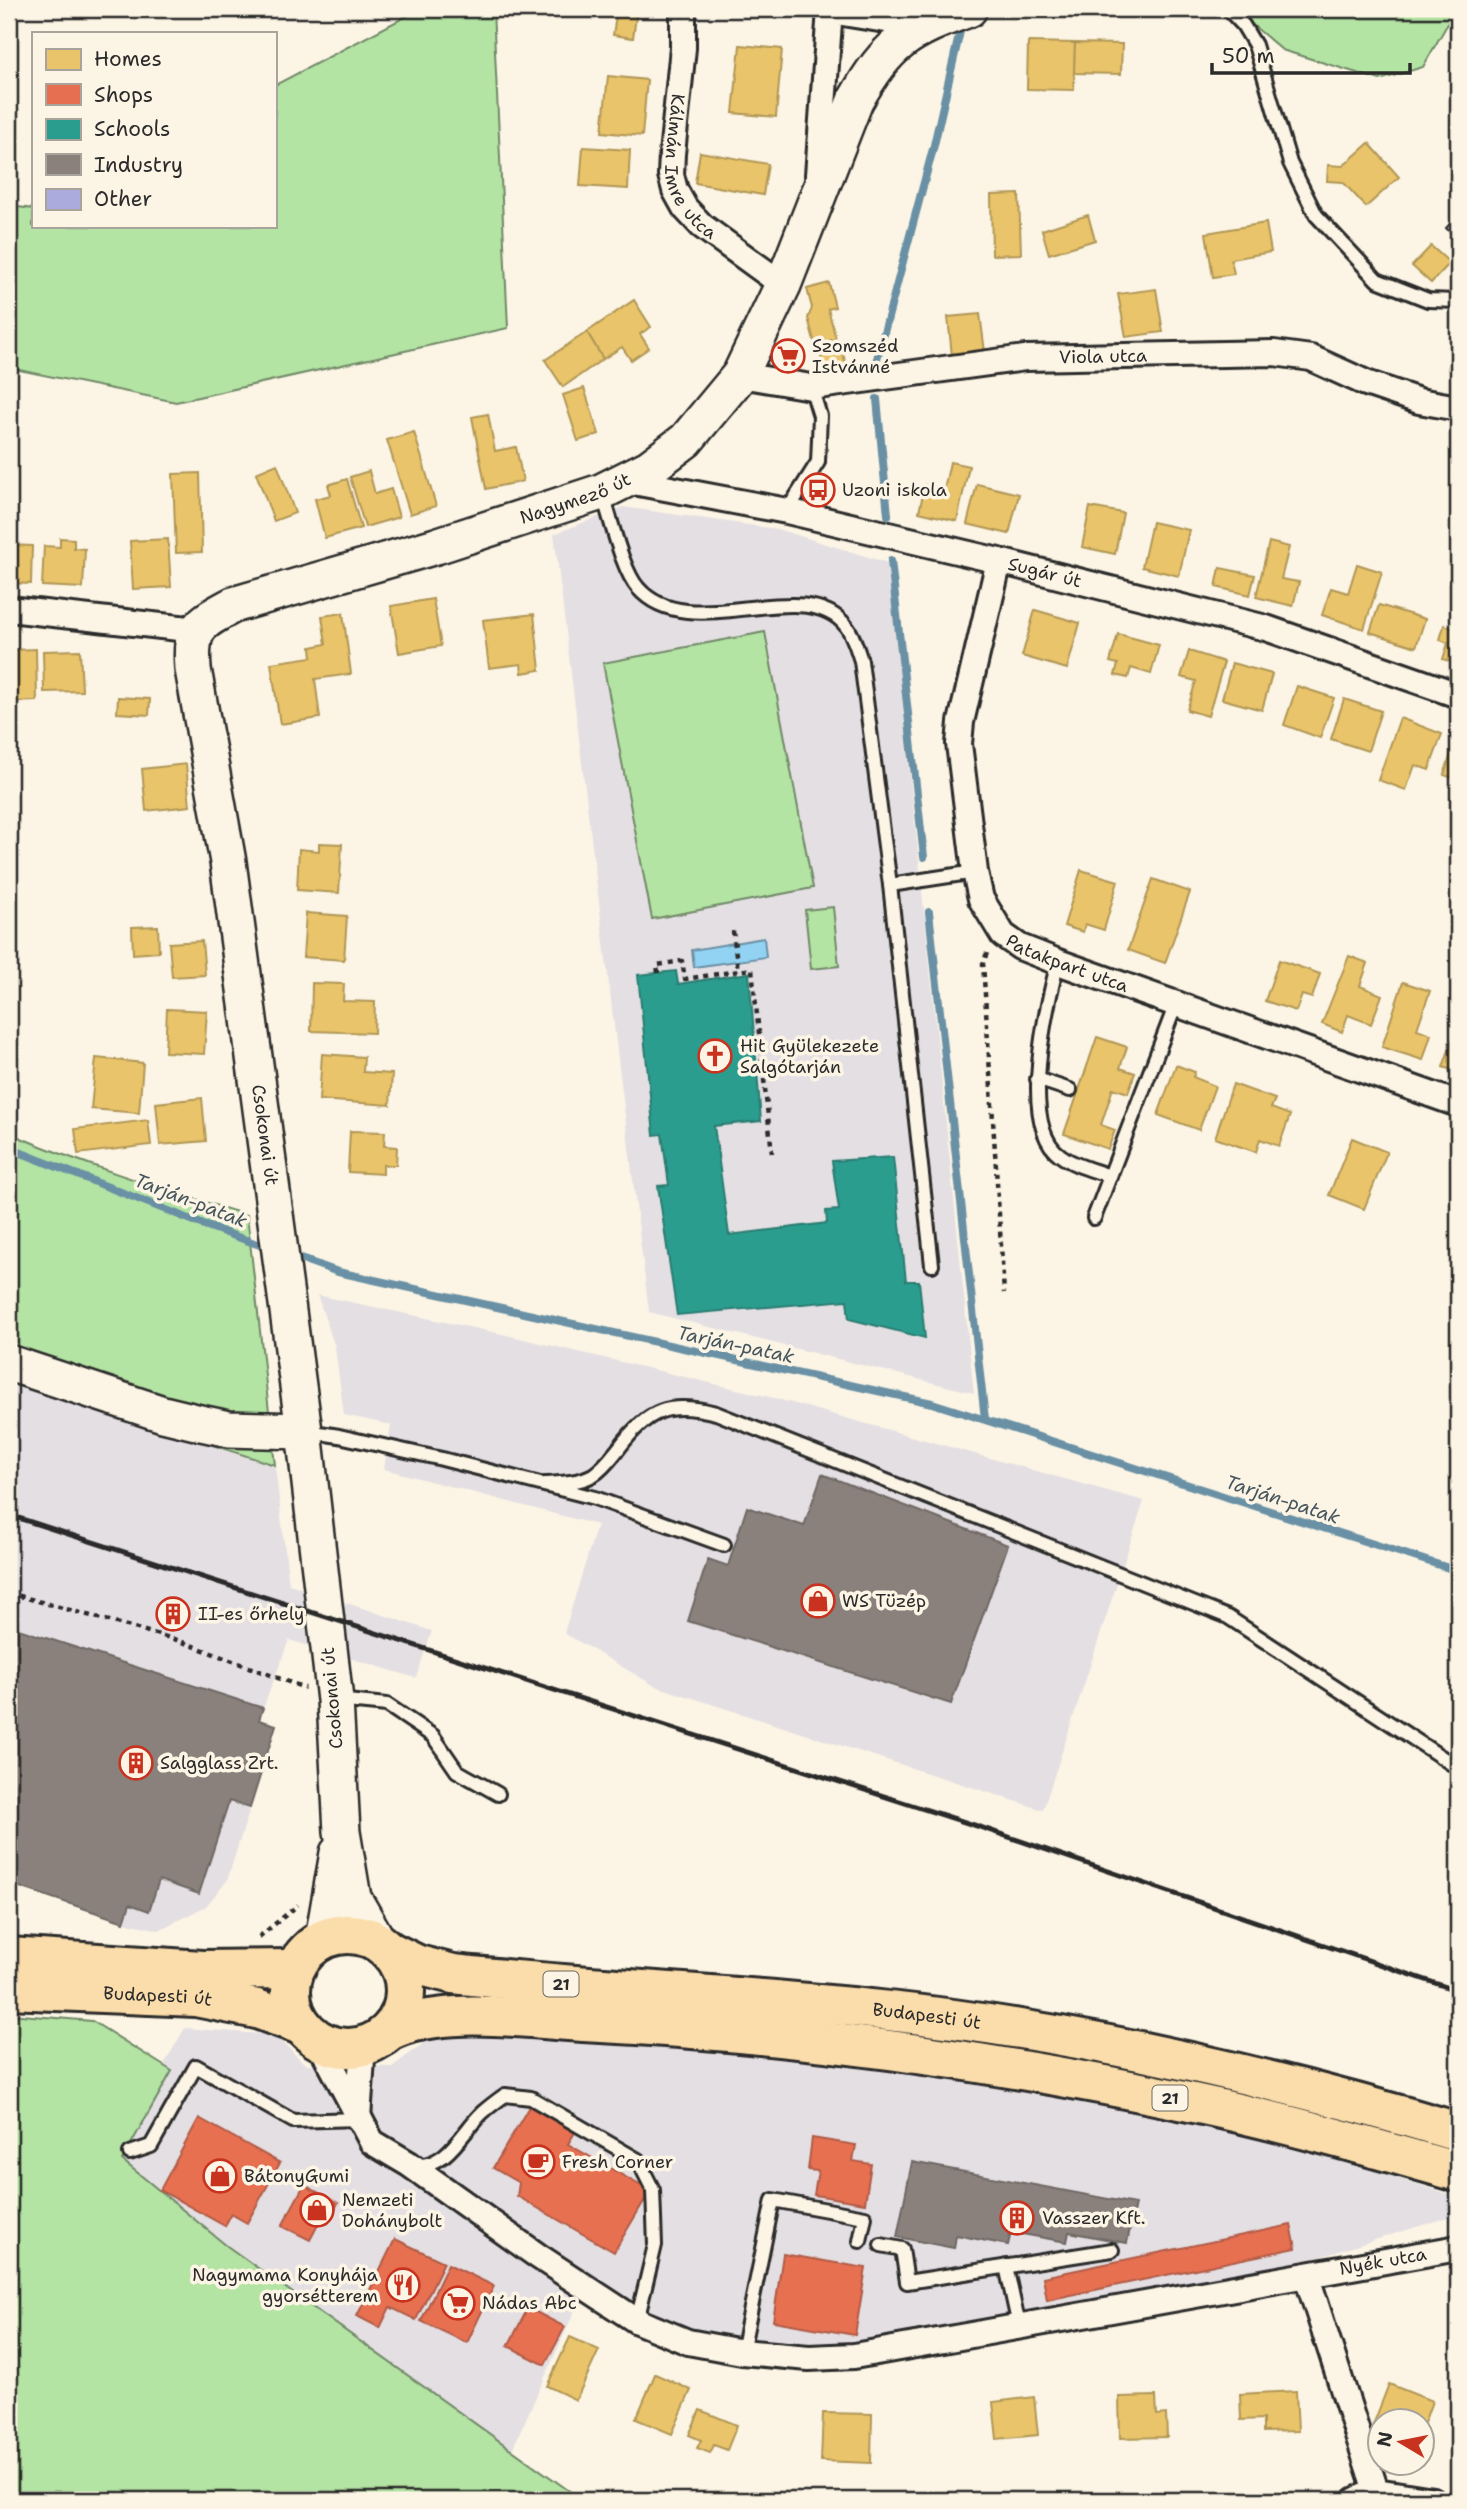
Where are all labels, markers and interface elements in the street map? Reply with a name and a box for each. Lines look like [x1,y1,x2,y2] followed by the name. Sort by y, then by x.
[32,32,276,228] legend
[1212,32,1409,76] scale bar
[1222,42,1275,70] text: 50 m
[94,45,162,73] text: Homes
[94,81,153,109] text: Shops
[659,93,722,245] street label: Kálmán Imre utca
[94,115,170,143] text: Schools
[94,151,183,179] text: Industry
[94,185,152,213] text: Other
[812,334,898,379] place label: Szomszéd Istvánné
[769,337,807,375] supermarket icon: Szomszéd Istvánné
[1059,344,1147,369] street label: Viola utca
[517,467,635,530] street label: Nagymező út
[799,471,837,509] bus stop icon: Uzoni iskola
[842,478,947,502] place label: Uzoni iskola
[1006,552,1084,593] street label: Sugár út
[1001,928,1132,998] street label: Patakpart utca
[740,1034,879,1079] place label: Hit Gyülekezete Salgótarján
[696,1037,734,1075] church icon: Hit Gyülekezete Salgótarján
[246,1083,284,1187] street label: Csokonai út
[131,1167,251,1233] water label: Tarján-patak
[675,1320,797,1369] water label: Tarján-patak
[1222,1469,1343,1530] water label: Tarján-patak
[799,1582,837,1620] shop icon: WS Tüzép
[842,1589,926,1613] place label: WS Tüzép
[154,1595,192,1633] building icon: II-es őrhely
[198,1602,304,1626] place label: II-es őrhely
[316,1646,348,1750] street label: Csokonai út
[117,1744,155,1782] building icon: Salgglass Zrt.
[160,1751,278,1775] place label: Salgglass Zrt.
[544,1972,578,1996] road number: 21
[103,1981,215,2012] street label: Budapesti út
[871,1997,983,2035] street label: Budapesti út
[1152,2086,1188,2110] road number: 21
[519,2143,557,2181] cafe icon: Fresh Corner
[562,2150,673,2174] place label: Fresh Corner
[201,2157,239,2195] shop icon: BátonyGumi
[244,2164,349,2188] place label: BátonyGumi
[342,2188,443,2233] place label: Nemzeti Dohánybolt
[298,2191,336,2229] shop icon: Nemzeti Dohánybolt
[998,2199,1036,2237] building icon: Vasszer Kft.
[1042,2206,1145,2230] place label: Vasszer Kft.
[1337,2242,1428,2281] street label: Nyék utca
[192,2263,378,2308] place label: Nagymama Konyhája gyorsétterem
[384,2266,422,2304] restaurant icon: Nagymama Konyhája gyorsétterem
[439,2284,477,2322] supermarket icon: Nádas Abc
[482,2291,577,2315] place label: Nádas Abc
[1366,2408,1436,2478] north arrow
[1371,2430,1398,2449] text: N

